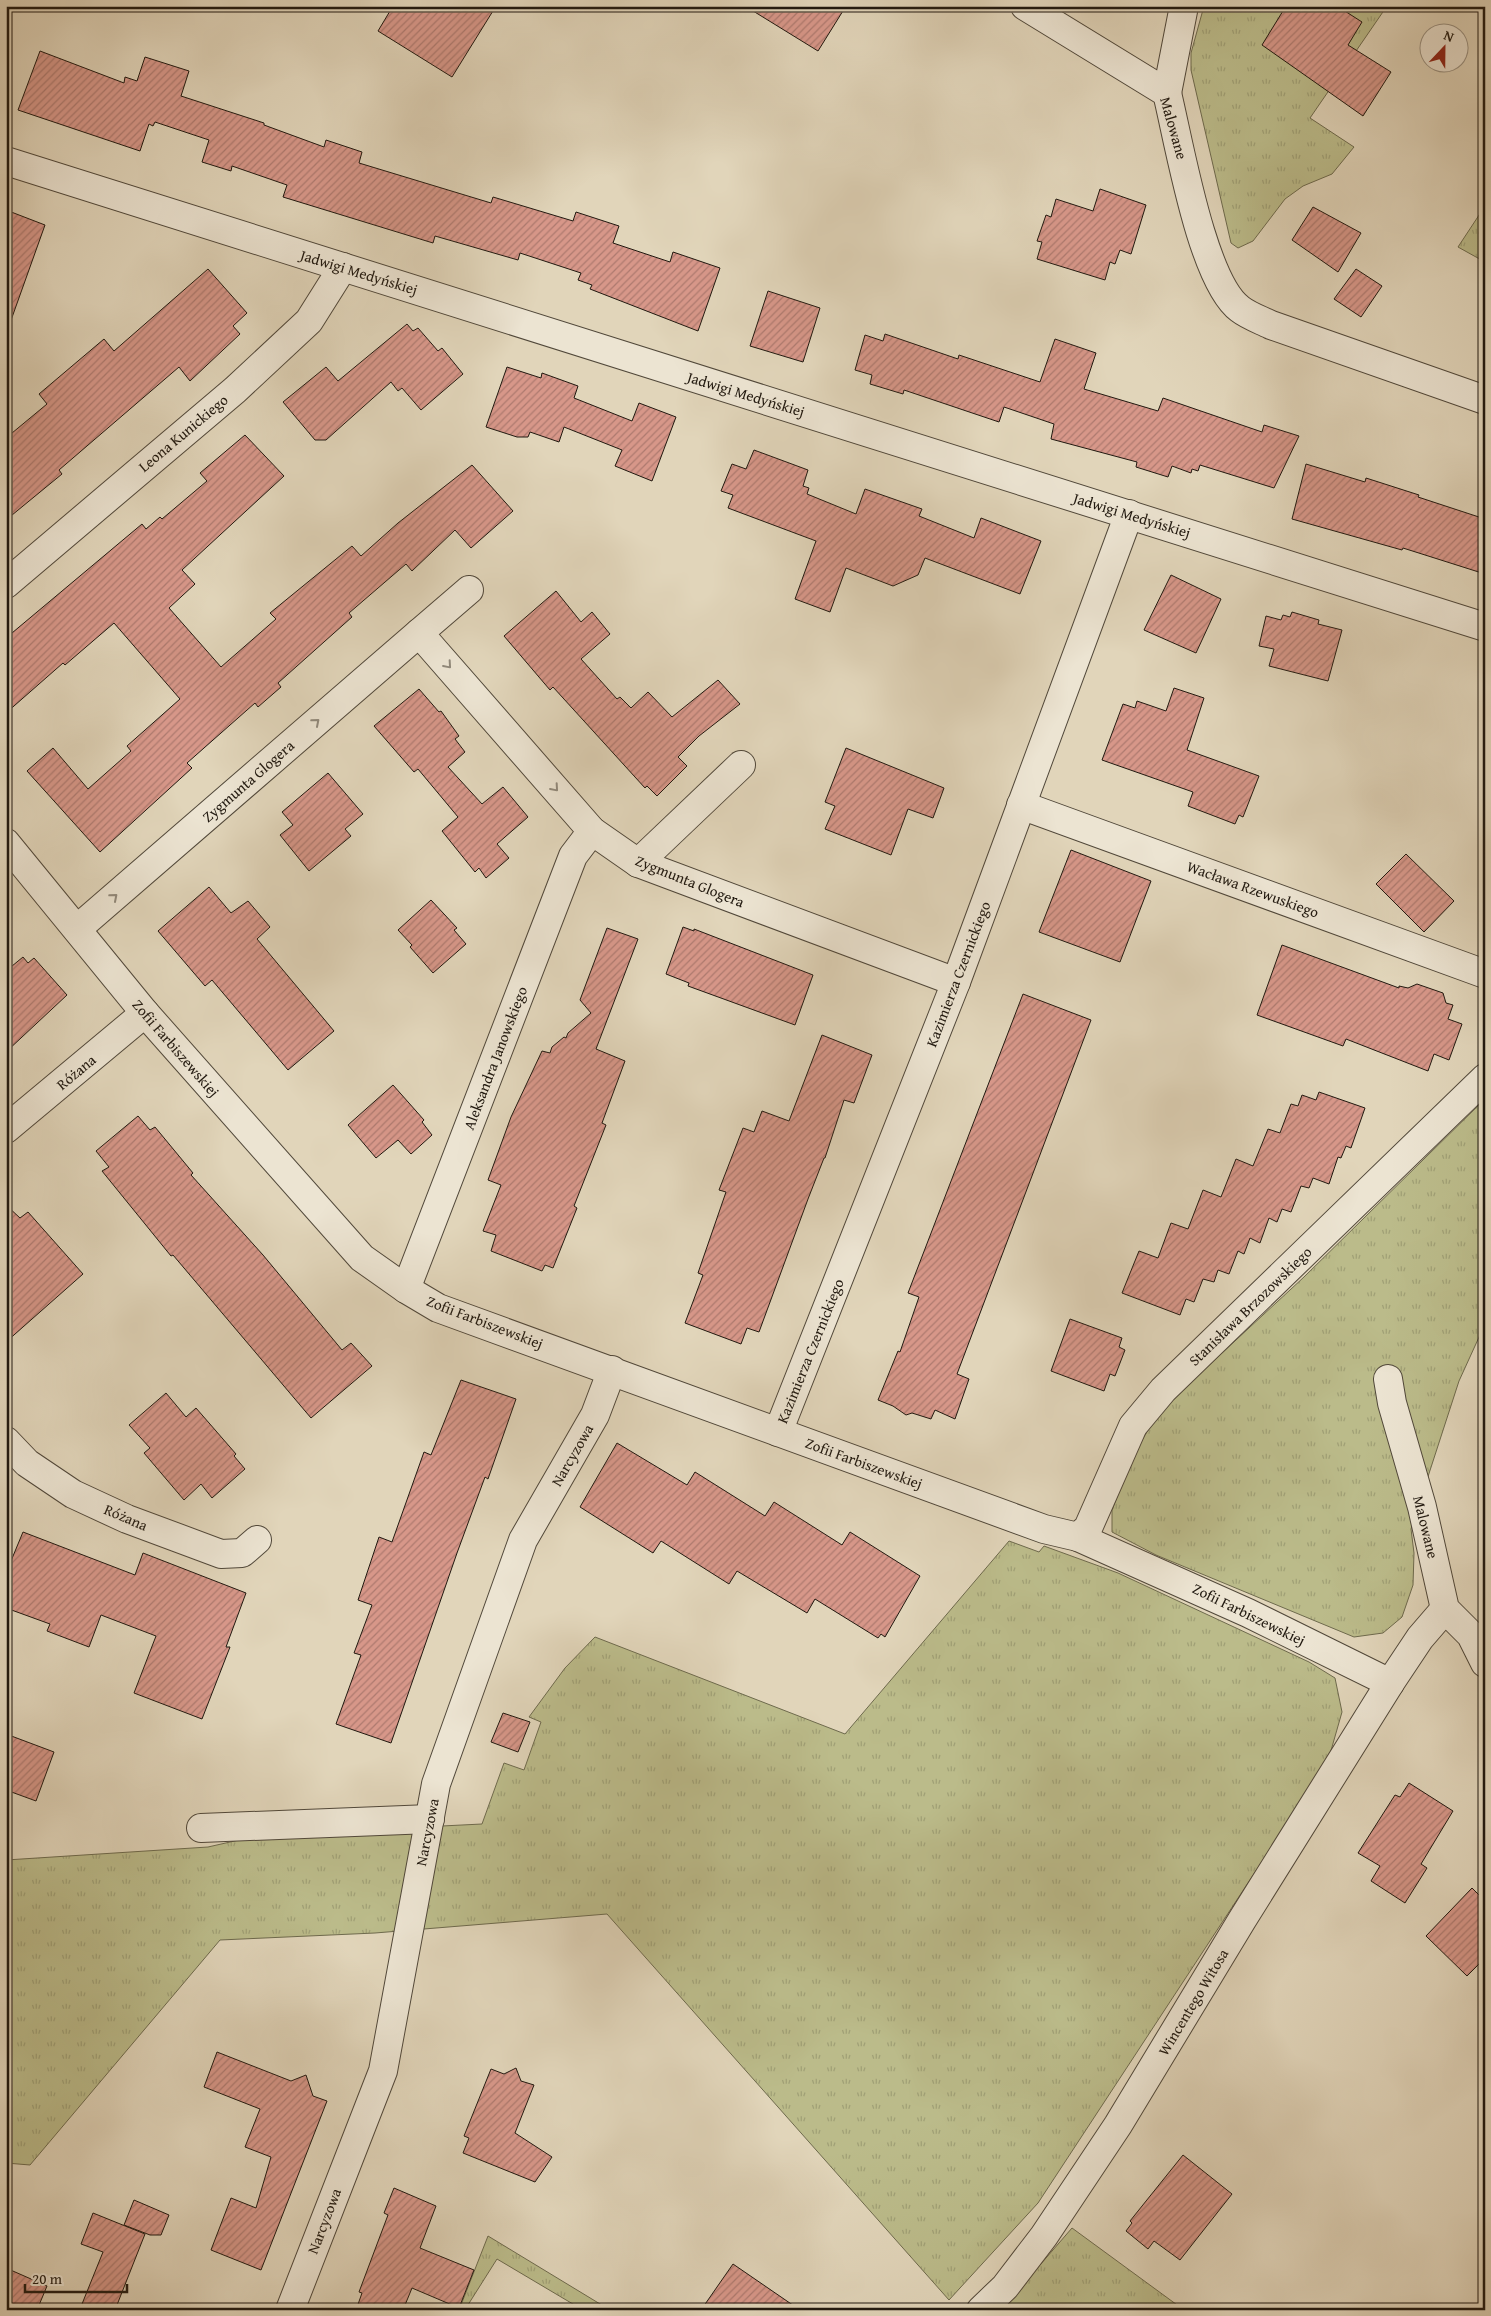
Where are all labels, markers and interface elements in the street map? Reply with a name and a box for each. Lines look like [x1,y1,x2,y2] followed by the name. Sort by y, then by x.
[1418,22,1468,72] north arrow
[1441,25,1458,47] text: N
[1155,94,1193,162] street label: Malowane
[296,244,420,300] street label: Jadwigi Medyńskiej
[683,366,807,422] street label: Jadwigi Medyńskiej
[134,389,232,477] street label: Leona Kunickiego
[1069,487,1193,543] street label: Jadwigi Medyńskiej
[442,660,451,669] one-way arrow
[310,719,319,728] one-way arrow
[197,735,299,827] street label: Zygmunta Glogera
[549,782,558,791] one-way arrow
[632,850,748,912] street label: Zygmunta Glogera
[1184,855,1322,923] street label: Wacława Rzewuskiego
[108,894,117,903] one-way arrow
[921,898,996,1050] street label: Kazimierza Czernickiego
[458,983,532,1133] street label: Aleksandra Janowskiego
[128,995,224,1101] street label: Zofii Farbiszewskiej
[52,1049,100,1095] street label: Różana
[1184,1241,1316,1370] street label: Stanisława Brzozowskiego
[771,1275,849,1426] street label: Kazimierza Czernickiego
[424,1290,546,1354] street label: Zofii Farbiszewskiej
[546,1420,598,1490] street label: Narcyzowa
[803,1432,925,1494] street label: Zofii Farbiszewskiej
[1408,1493,1444,1561] street label: Malowane
[101,1498,151,1536] street label: Różana
[1189,1578,1309,1650] street label: Zofii Farbiszewskiej
[410,1796,444,1868] street label: Narcyzowa
[1153,1945,1233,2059] street label: Wincentego Witosa
[302,2185,346,2257] street label: Narcyzowa
[25,2261,128,2293] scale bar
[32,2268,63,2289] text: 20 m

